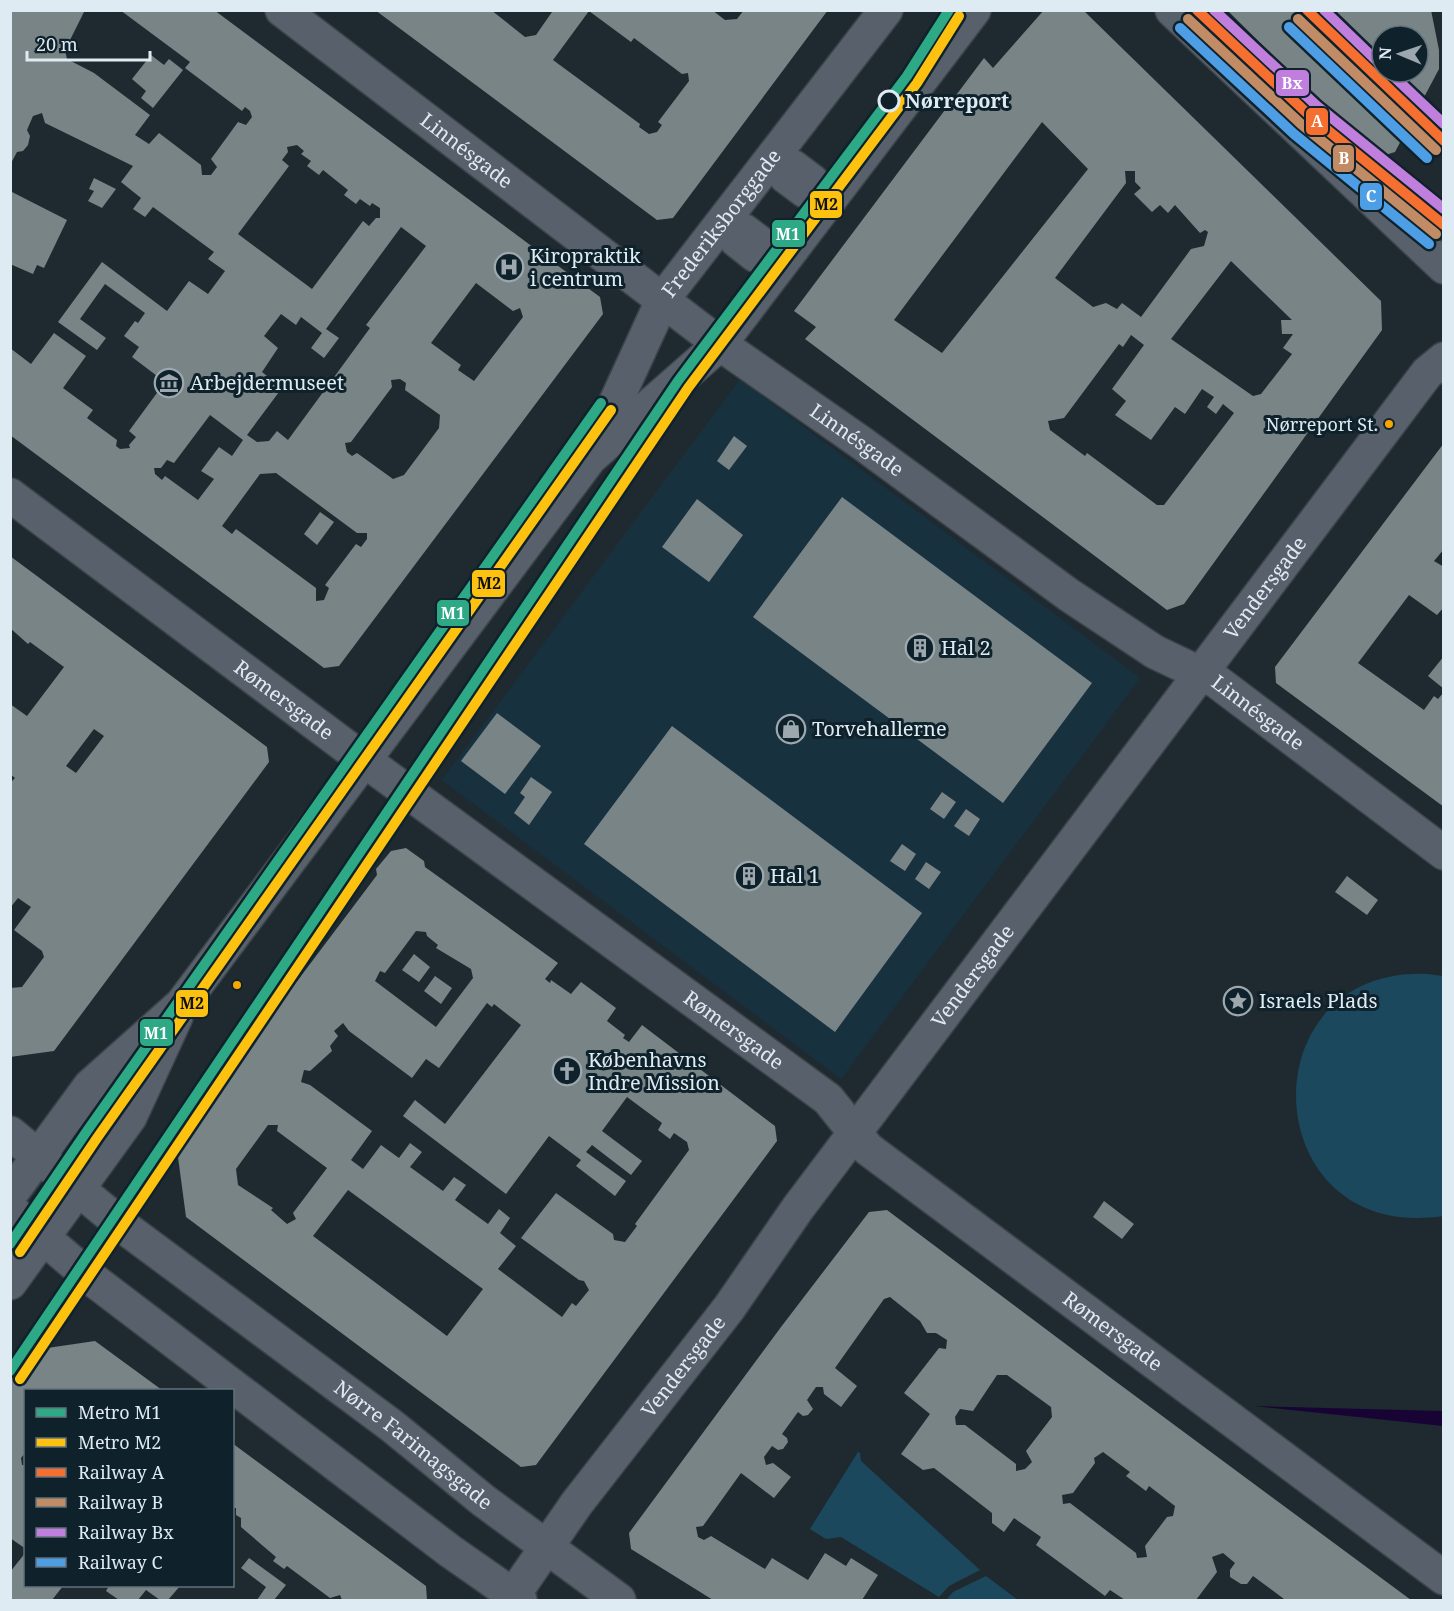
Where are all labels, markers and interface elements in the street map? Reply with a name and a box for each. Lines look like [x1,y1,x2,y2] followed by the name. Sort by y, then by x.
[27,24,150,62] scale bar
[1370,24,1430,84] north arrow
[36,32,78,56] text: 20 m
[1374,46,1396,60] text: N
[1275,69,1310,97] line badge: Bx
[1281,72,1303,94] text: Bx
[905,87,1009,114] place label: Nørreport
[878,90,900,112] marker: Nørreport
[415,106,518,194] street label: Linnésgade
[1305,107,1329,136] line badge: A
[1311,110,1324,132] text: A
[655,143,787,303] street label: Frederiksborggade
[1332,144,1355,173] line badge: B
[1339,147,1350,169] text: B
[1359,182,1383,211] line badge: C
[1366,185,1377,207] text: C
[809,190,843,219] line badge: M2
[814,193,838,215] text: M2
[771,219,806,248] line badge: M1
[776,223,800,245] text: M1
[530,242,641,292] place label: Kiropraktik i centrum
[493,251,525,283] hospital icon: Kiropraktik i centrum
[153,367,185,399] museum icon: Arbejdermuseet
[190,369,344,396] place label: Arbejdermuseet
[805,397,910,483] street label: Linnésgade
[1266,412,1378,436] place label: Nørreport St.
[1383,418,1395,430] marker: Nørreport St.
[1217,531,1312,645] street label: Vendersgade
[471,569,506,598] line badge: M2
[477,572,501,594] text: M2
[436,599,470,627] line badge: M1
[441,602,465,624] text: M1
[904,632,936,664] building icon: Hal 2
[941,634,991,661] place label: Hal 2
[229,653,339,746] street label: Rømersgade
[1206,669,1310,756] street label: Linnésgade
[775,713,807,745] shop icon: Torvehallerne
[812,715,947,742] place label: Torvehallerne
[733,860,765,892] building icon: Hal 1
[770,862,820,889] place label: Hal 1
[925,919,1020,1033] street label: Vendersgade
[231,979,243,991] unlabelled marker
[678,984,789,1075] street label: Rømersgade
[1222,985,1254,1017] place icon: Israels Plads
[1259,987,1378,1014] place label: Israels Plads
[175,989,209,1018] line badge: M2
[180,992,204,1014] text: M2
[139,1018,174,1047] line badge: M1
[144,1022,168,1044] text: M1
[588,1046,720,1096] place label: Københavns Indre Mission
[551,1055,583,1087] church icon: Københavns Indre Mission
[1058,1285,1168,1377] street label: Rømersgade
[635,1310,731,1423] street label: Vendersgade
[329,1374,498,1516] street label: Nørre Farimagsgade
[24,1389,234,1587] legend
[78,1400,161,1424] text: Metro M1
[78,1430,161,1454] text: Metro M2
[78,1460,164,1484] text: Railway A
[78,1490,163,1514] text: Railway B
[78,1520,174,1544] text: Railway Bx
[78,1550,162,1574] text: Railway C

